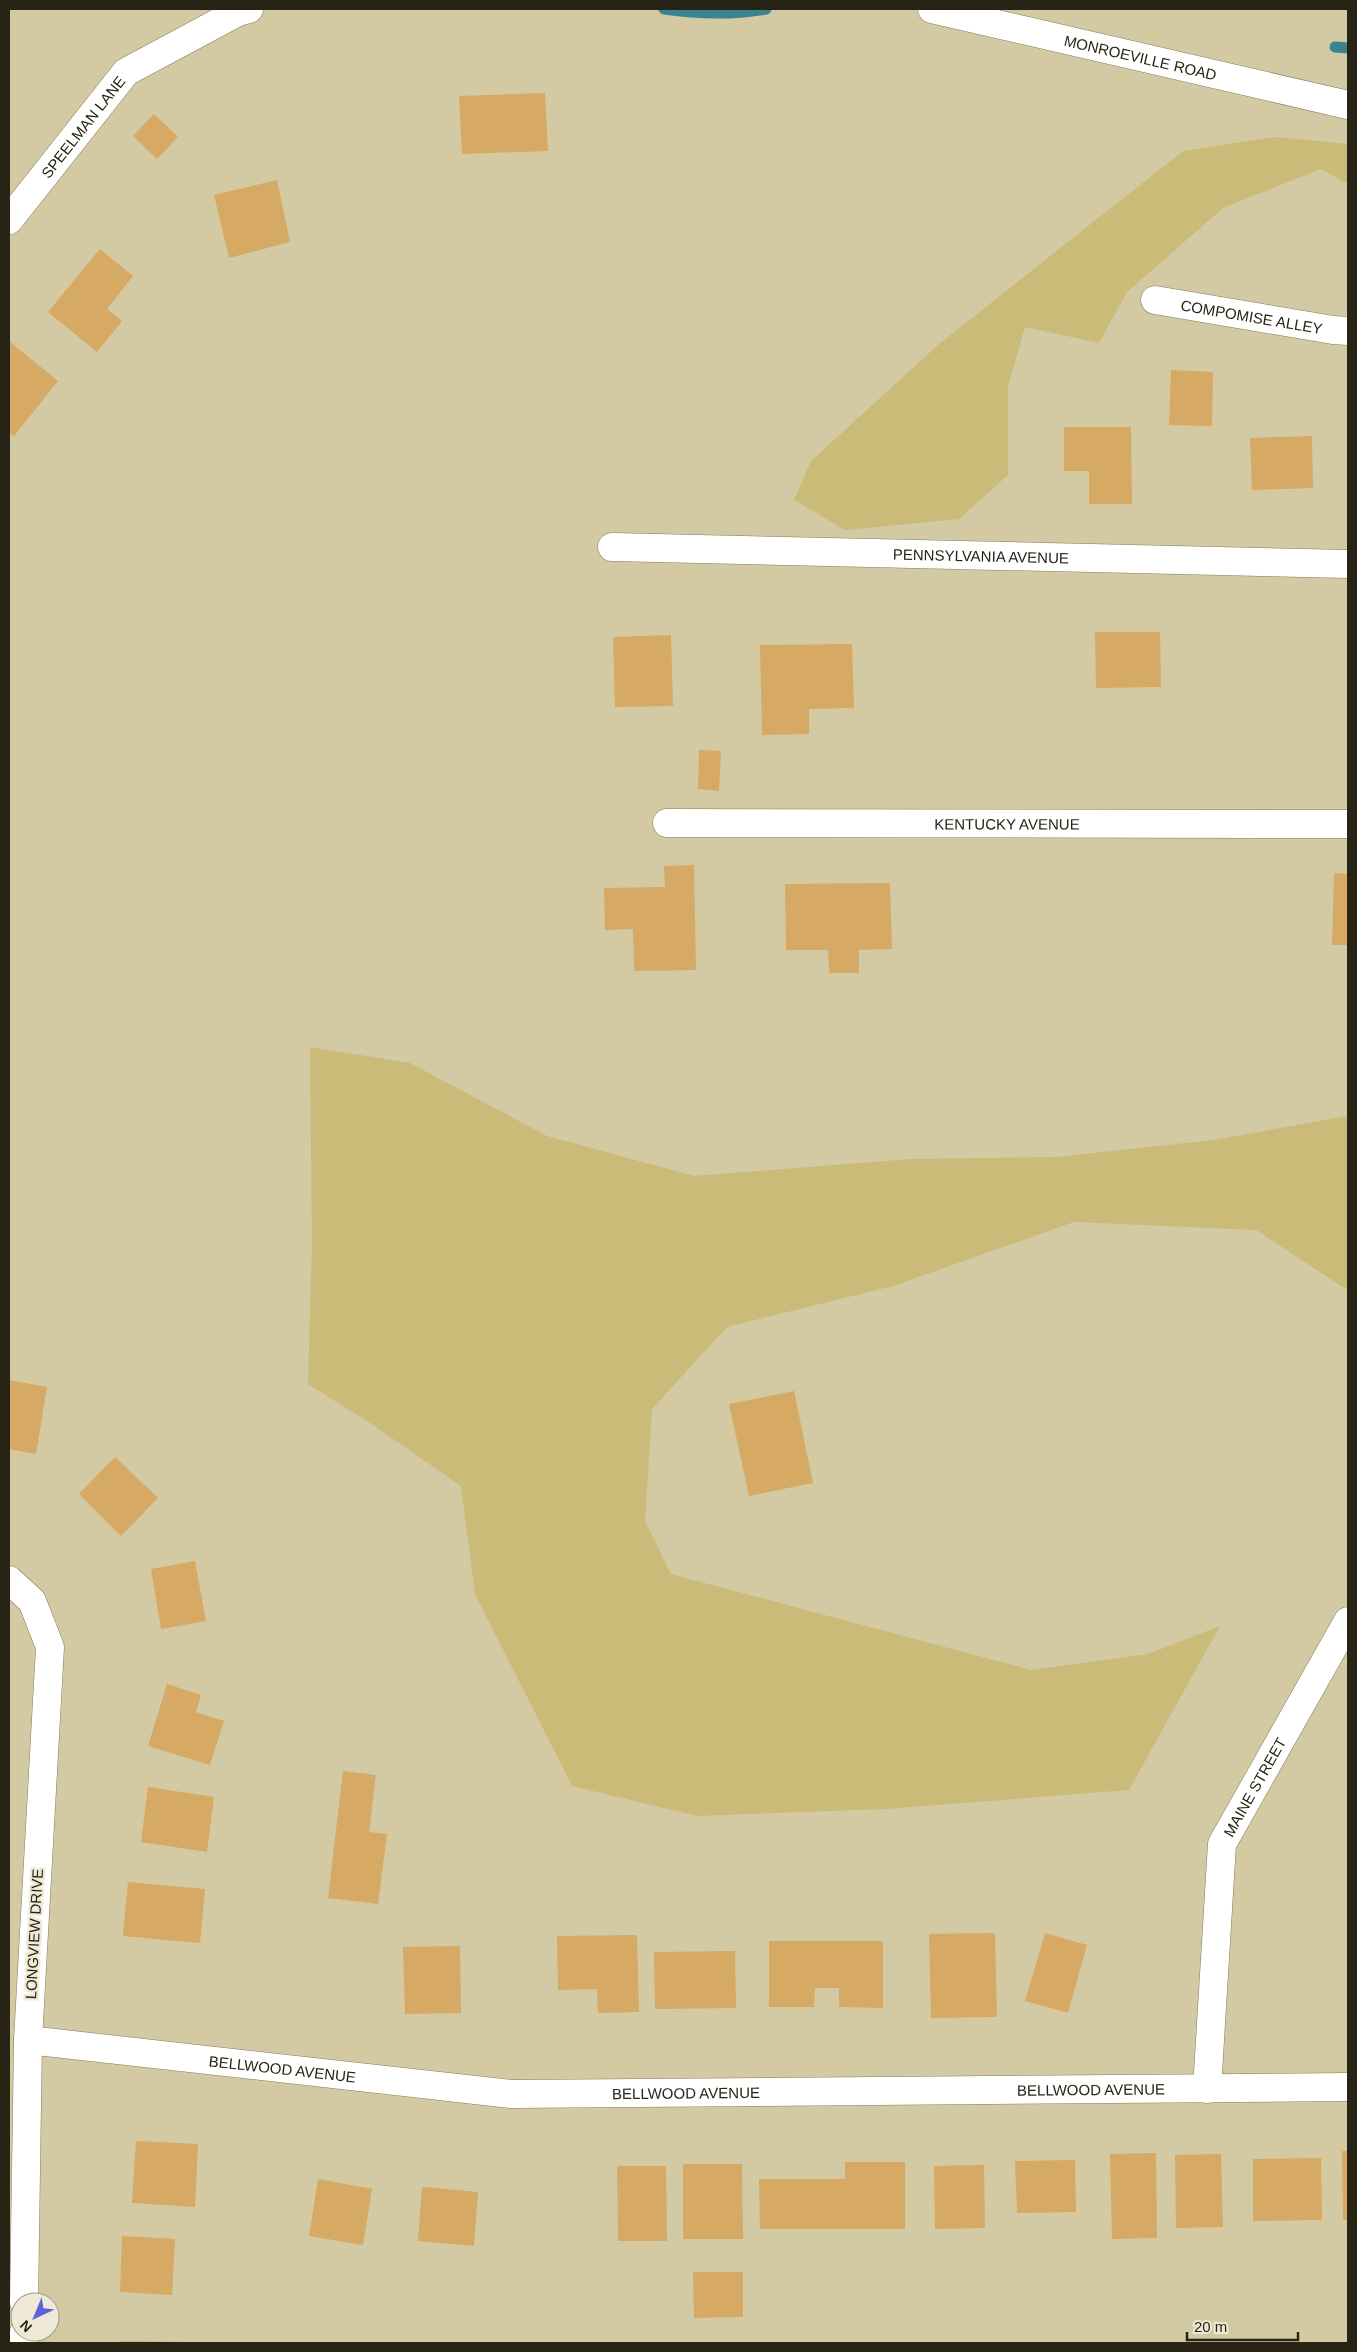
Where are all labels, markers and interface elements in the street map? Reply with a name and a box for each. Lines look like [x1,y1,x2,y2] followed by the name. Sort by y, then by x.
[1063,31,1219,83] street label: MONROEVILLE ROAD
[37,72,128,181] street label: SPEELMAN LANE
[1179,296,1324,337] street label: COMPOMISE ALLEY
[893,545,1069,566] street label: PENNSYLVANIA AVENUE
[934,815,1080,832] street label: KENTUCKY AVENUE
[1220,1734,1289,1839] street label: MAINE STREET
[22,1868,46,2000] street label: LONGVIEW DRIVE
[208,2052,357,2085] street label: BELLWOOD AVENUE
[1017,2080,1165,2098] street label: BELLWOOD AVENUE
[612,2083,760,2102] street label: BELLWOOD AVENUE
[10,2292,60,2342] north arrow
[1187,2310,1298,2342] scale bar
[17,2317,35,2336] text: N
[1194,2318,1227,2335] text: 20 m

